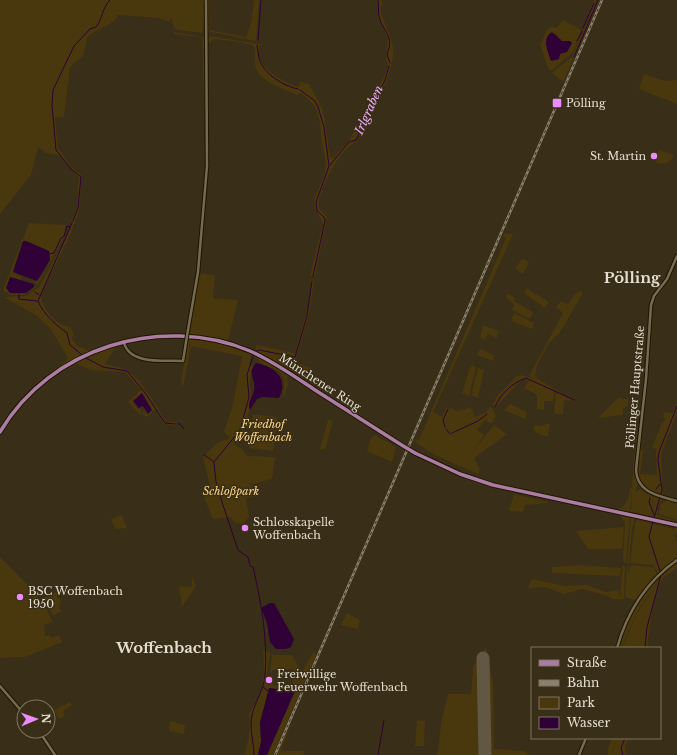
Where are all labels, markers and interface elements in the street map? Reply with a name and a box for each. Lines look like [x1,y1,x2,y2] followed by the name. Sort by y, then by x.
[351,83,386,138] water label: Irlgraben
[566,96,606,110] place label: Pölling
[551,97,563,109] marker: Pölling
[590,149,646,163] place label: St. Martin
[649,151,659,161] marker: St. Martin
[604,268,661,287] district label: Pölling
[623,325,647,449] street label: Pöllinger Hauptstraße
[276,350,364,414] street label: Münchener Ring
[234,417,292,444] park label: Friedhof Woffenbach
[203,484,260,498] park label: Schloßpark
[252,515,334,542] place label: Schlosskapelle Woffenbach
[240,523,250,533] marker: Schlosskapelle Woffenbach
[28,584,123,611] place label: BSC Woffenbach 1950
[15,592,25,602] marker: BSC Woffenbach 1950
[115,638,212,657] district label: Woffenbach
[531,647,661,739] legend
[567,655,607,670] text: Straße
[277,667,408,694] place label: Freiwillige Feuerwehr Woffenbach
[264,675,274,685] marker: Freiwillige Feuerwehr Woffenbach
[567,675,599,690] text: Bahn
[567,695,595,710] text: Park
[16,699,56,739] north arrow
[39,713,53,725] text: N
[566,715,610,730] text: Wasser

